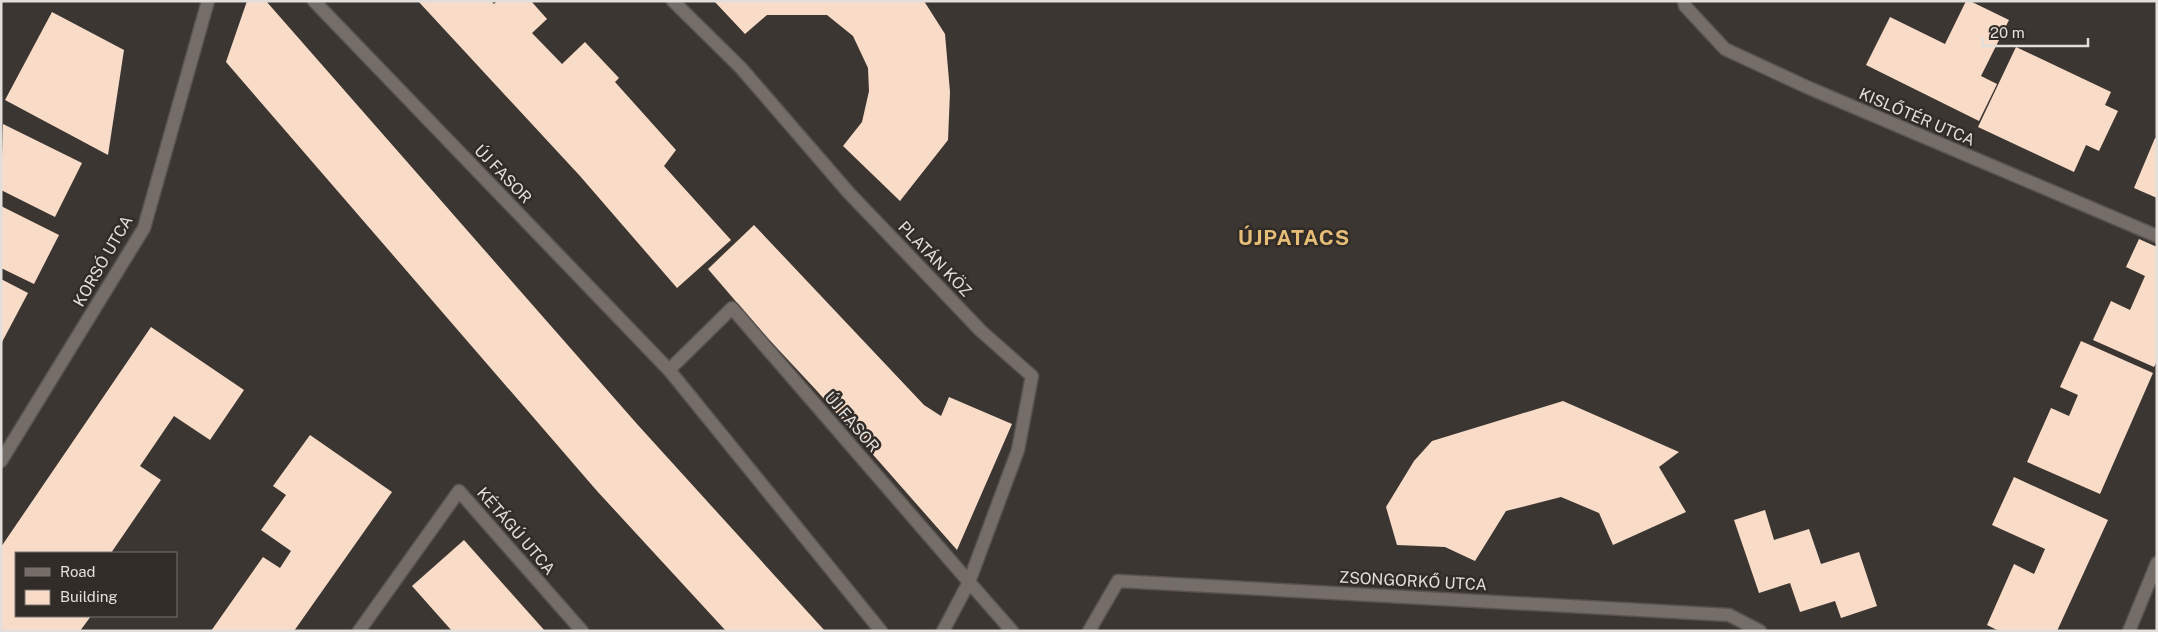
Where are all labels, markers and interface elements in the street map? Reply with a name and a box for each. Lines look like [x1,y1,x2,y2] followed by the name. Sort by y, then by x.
[1983,15,2088,47] scale bar
[1990,24,2025,41] text: 20 m
[1856,83,1978,150] street label: KISLŐTÉR UTCA
[470,140,536,207] street label: ÚJ FASOR
[68,212,137,310] street label: KORSÓ UTCA
[894,217,976,301] street label: PLATÁN KÖZ
[1238,225,1350,250] district label: ÚJPATACS
[821,387,884,456] street label: ÚJ FASOR
[473,483,560,579] street label: KÉTÁGÚ UTCA
[15,552,178,617] legend
[60,563,96,580] text: Road
[1339,567,1487,594] street label: ZSONGORKŐ UTCA
[60,588,118,605] text: Building

